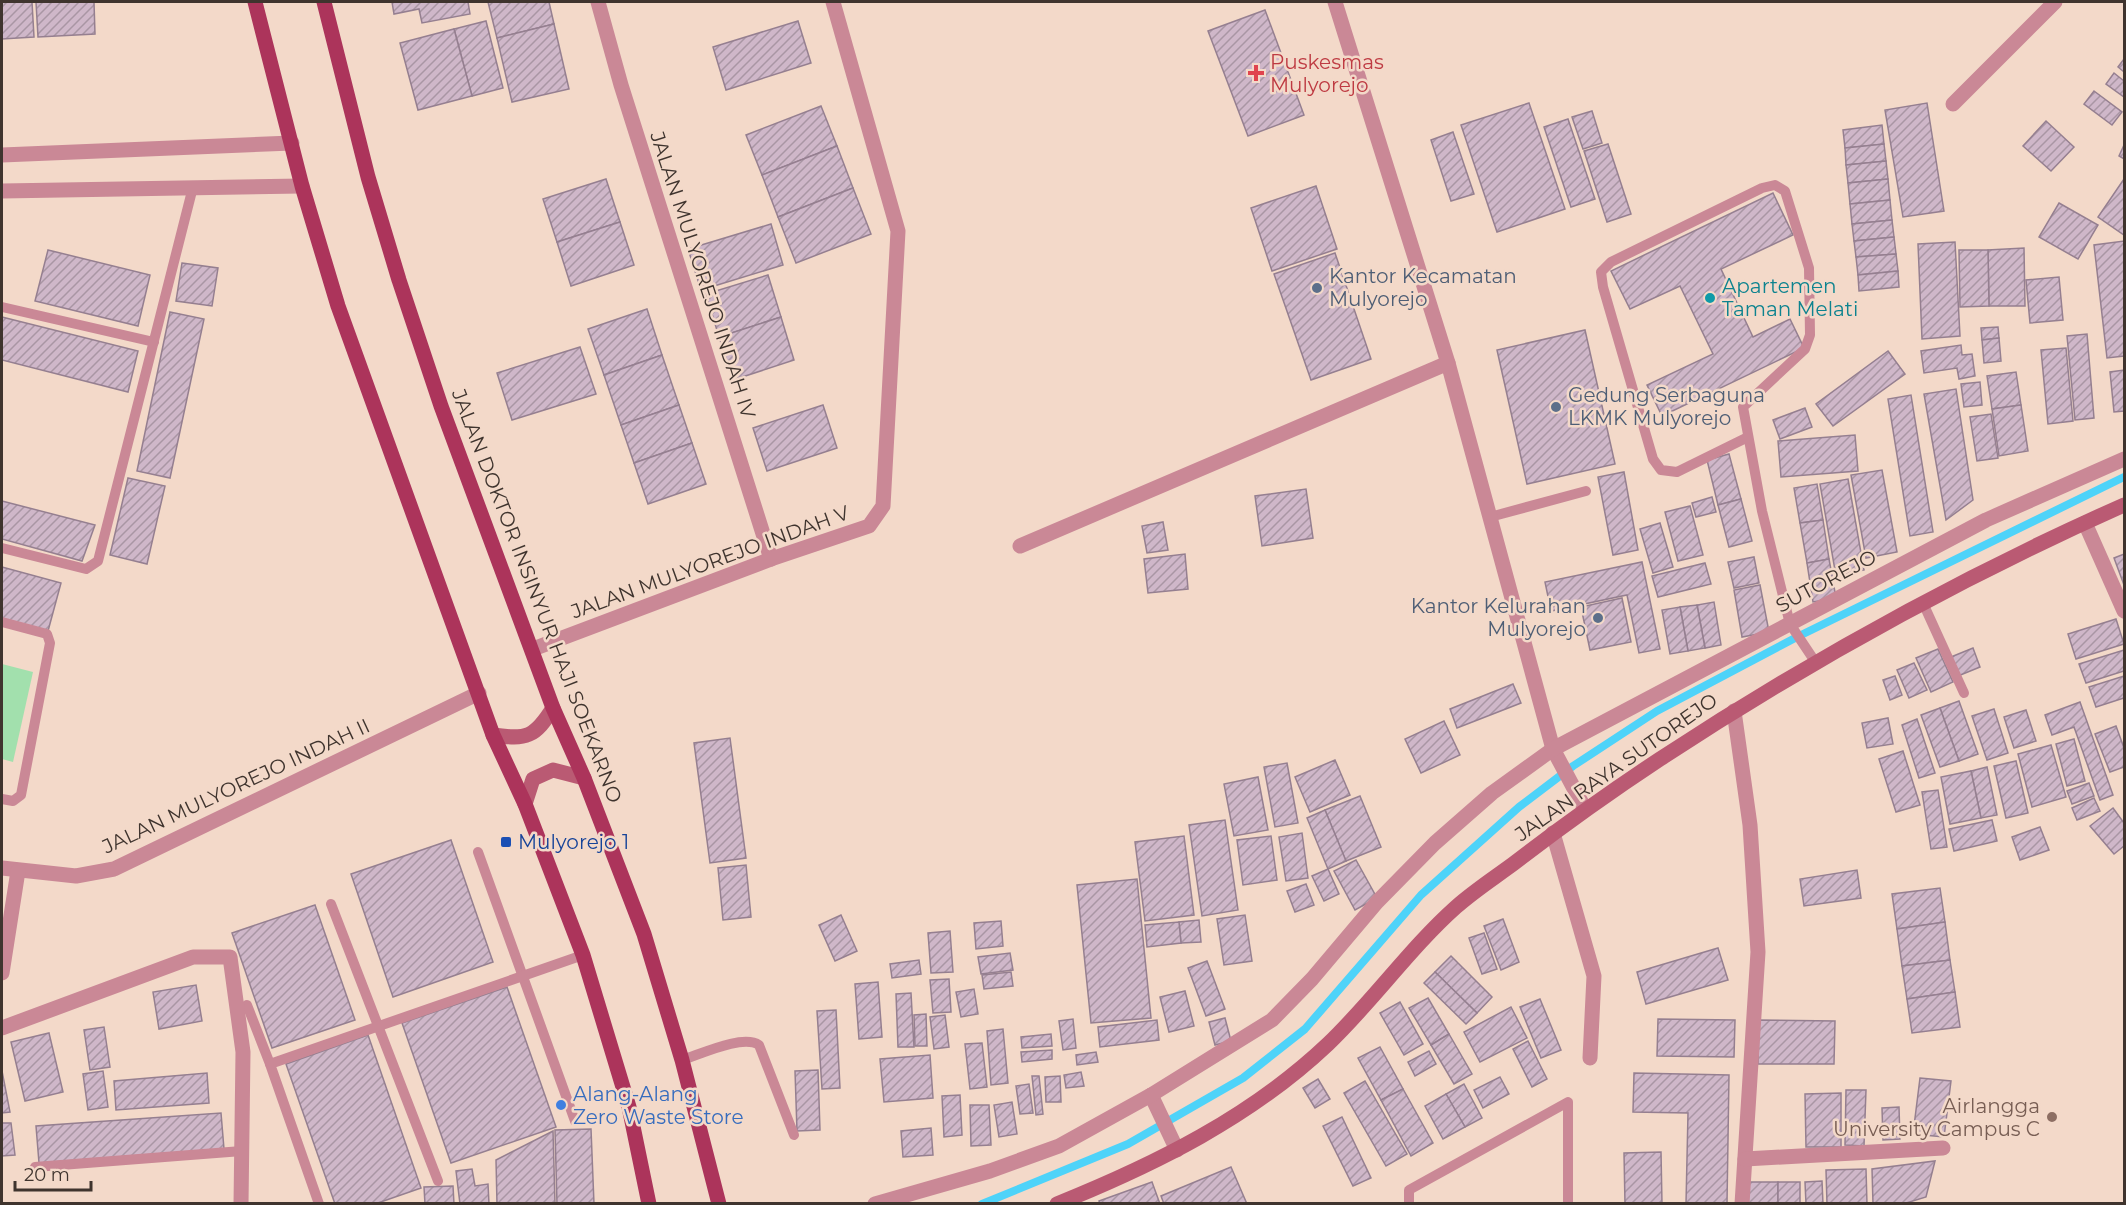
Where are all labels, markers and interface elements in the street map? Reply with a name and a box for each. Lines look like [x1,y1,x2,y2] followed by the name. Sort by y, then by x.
[1270,50,1384,97] place label: Puskesmas Mulyorejo
[1247,64,1265,82] marker: Puskesmas Mulyorejo
[645,128,761,421] street label: JALAN MULYOREJO INDAH IV
[1329,264,1517,311] place label: Kantor Kecamatan Mulyorejo
[1722,274,1858,321] place label: Apartemen Taman Melati
[1310,281,1324,295] marker: Kantor Kecamatan Mulyorejo
[1703,291,1717,305] marker: Apartemen Taman Melati
[1568,383,1765,430] place label: Gedung Serbaguna LKMK Mulyorejo
[446,385,627,806] street label: JALAN DOKTOR INSINYUR HAJI SOEKARNO
[1549,400,1563,414] marker: Gedung Serbaguna LKMK Mulyorejo
[567,500,852,624] street label: JALAN MULYOREJO INDAH V
[1772,544,1880,618] street label: SUTOREJO
[1411,594,1586,641] place label: Kantor Kelurahan Mulyorejo
[1591,611,1605,625] marker: Kantor Kelurahan Mulyorejo
[1509,688,1722,847] street label: JALAN RAYA SUTOREJO
[98,713,373,859] street label: JALAN MULYOREJO INDAH II
[518,830,629,854] place label: Mulyorejo 1
[499,835,513,849] marker: Mulyorejo 1
[573,1082,744,1129] place label: Alang-Alang Zero Waste Store
[1833,1094,2040,1141] place label: Airlangga University Campus C
[554,1098,568,1112] marker: Alang-Alang Zero Waste Store
[2045,1110,2059,1124] marker: Airlangga University Campus C
[15,1154,92,1192] scale bar
[24,1164,70,1186] text: 20 m

